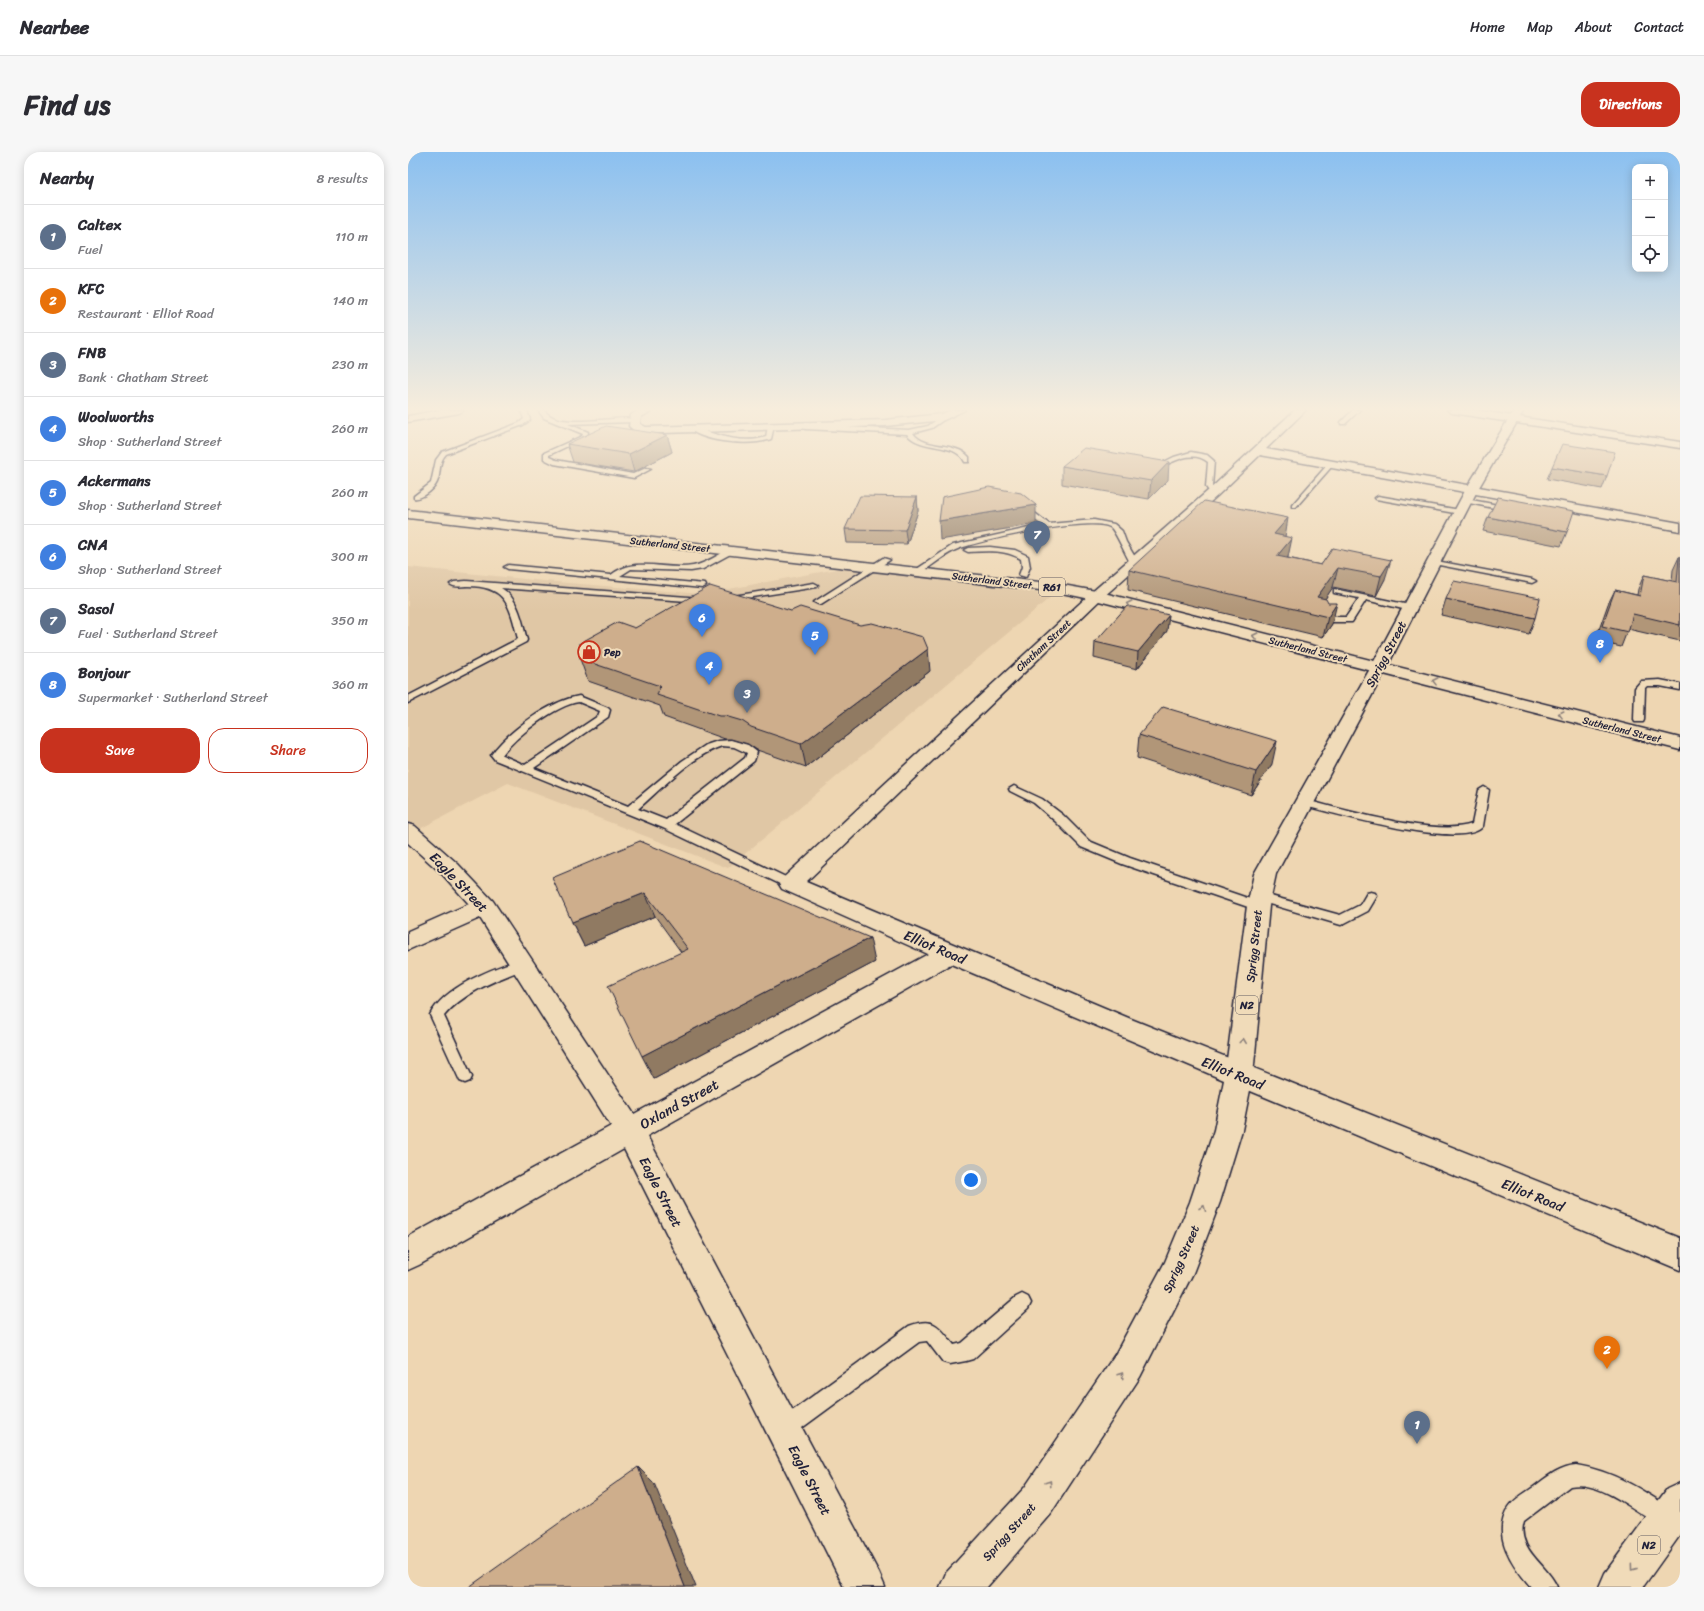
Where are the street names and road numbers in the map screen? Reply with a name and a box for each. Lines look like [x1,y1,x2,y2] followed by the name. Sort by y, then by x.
[629,532,712,558] street label: Sutherland Street
[951,567,1034,595] street label: Sutherland Street
[1039,578,1065,596] road number: R61
[1012,615,1076,676] street label: Chatham Street
[1359,617,1413,691] street label: Sprigg Street
[1266,631,1350,669] street label: Sutherland Street
[1580,711,1664,749] street label: Sutherland Street
[423,846,494,919] street label: Eagle Street
[1239,909,1269,983] street label: Sprigg Street
[900,923,971,972] street label: Elliot Road
[1236,996,1258,1014] road number: N2
[1198,1050,1270,1098] street label: Elliot Road
[635,1072,723,1136] street label: Oxland Street
[632,1152,689,1232] street label: Eagle Street
[1498,1172,1570,1220] street label: Elliot Road
[1156,1221,1206,1297] street label: Sprigg Street
[781,1440,838,1520] street label: Eagle Street
[977,1498,1041,1566] street label: Sprigg Street
[1638,1536,1660,1554] road number: N2

